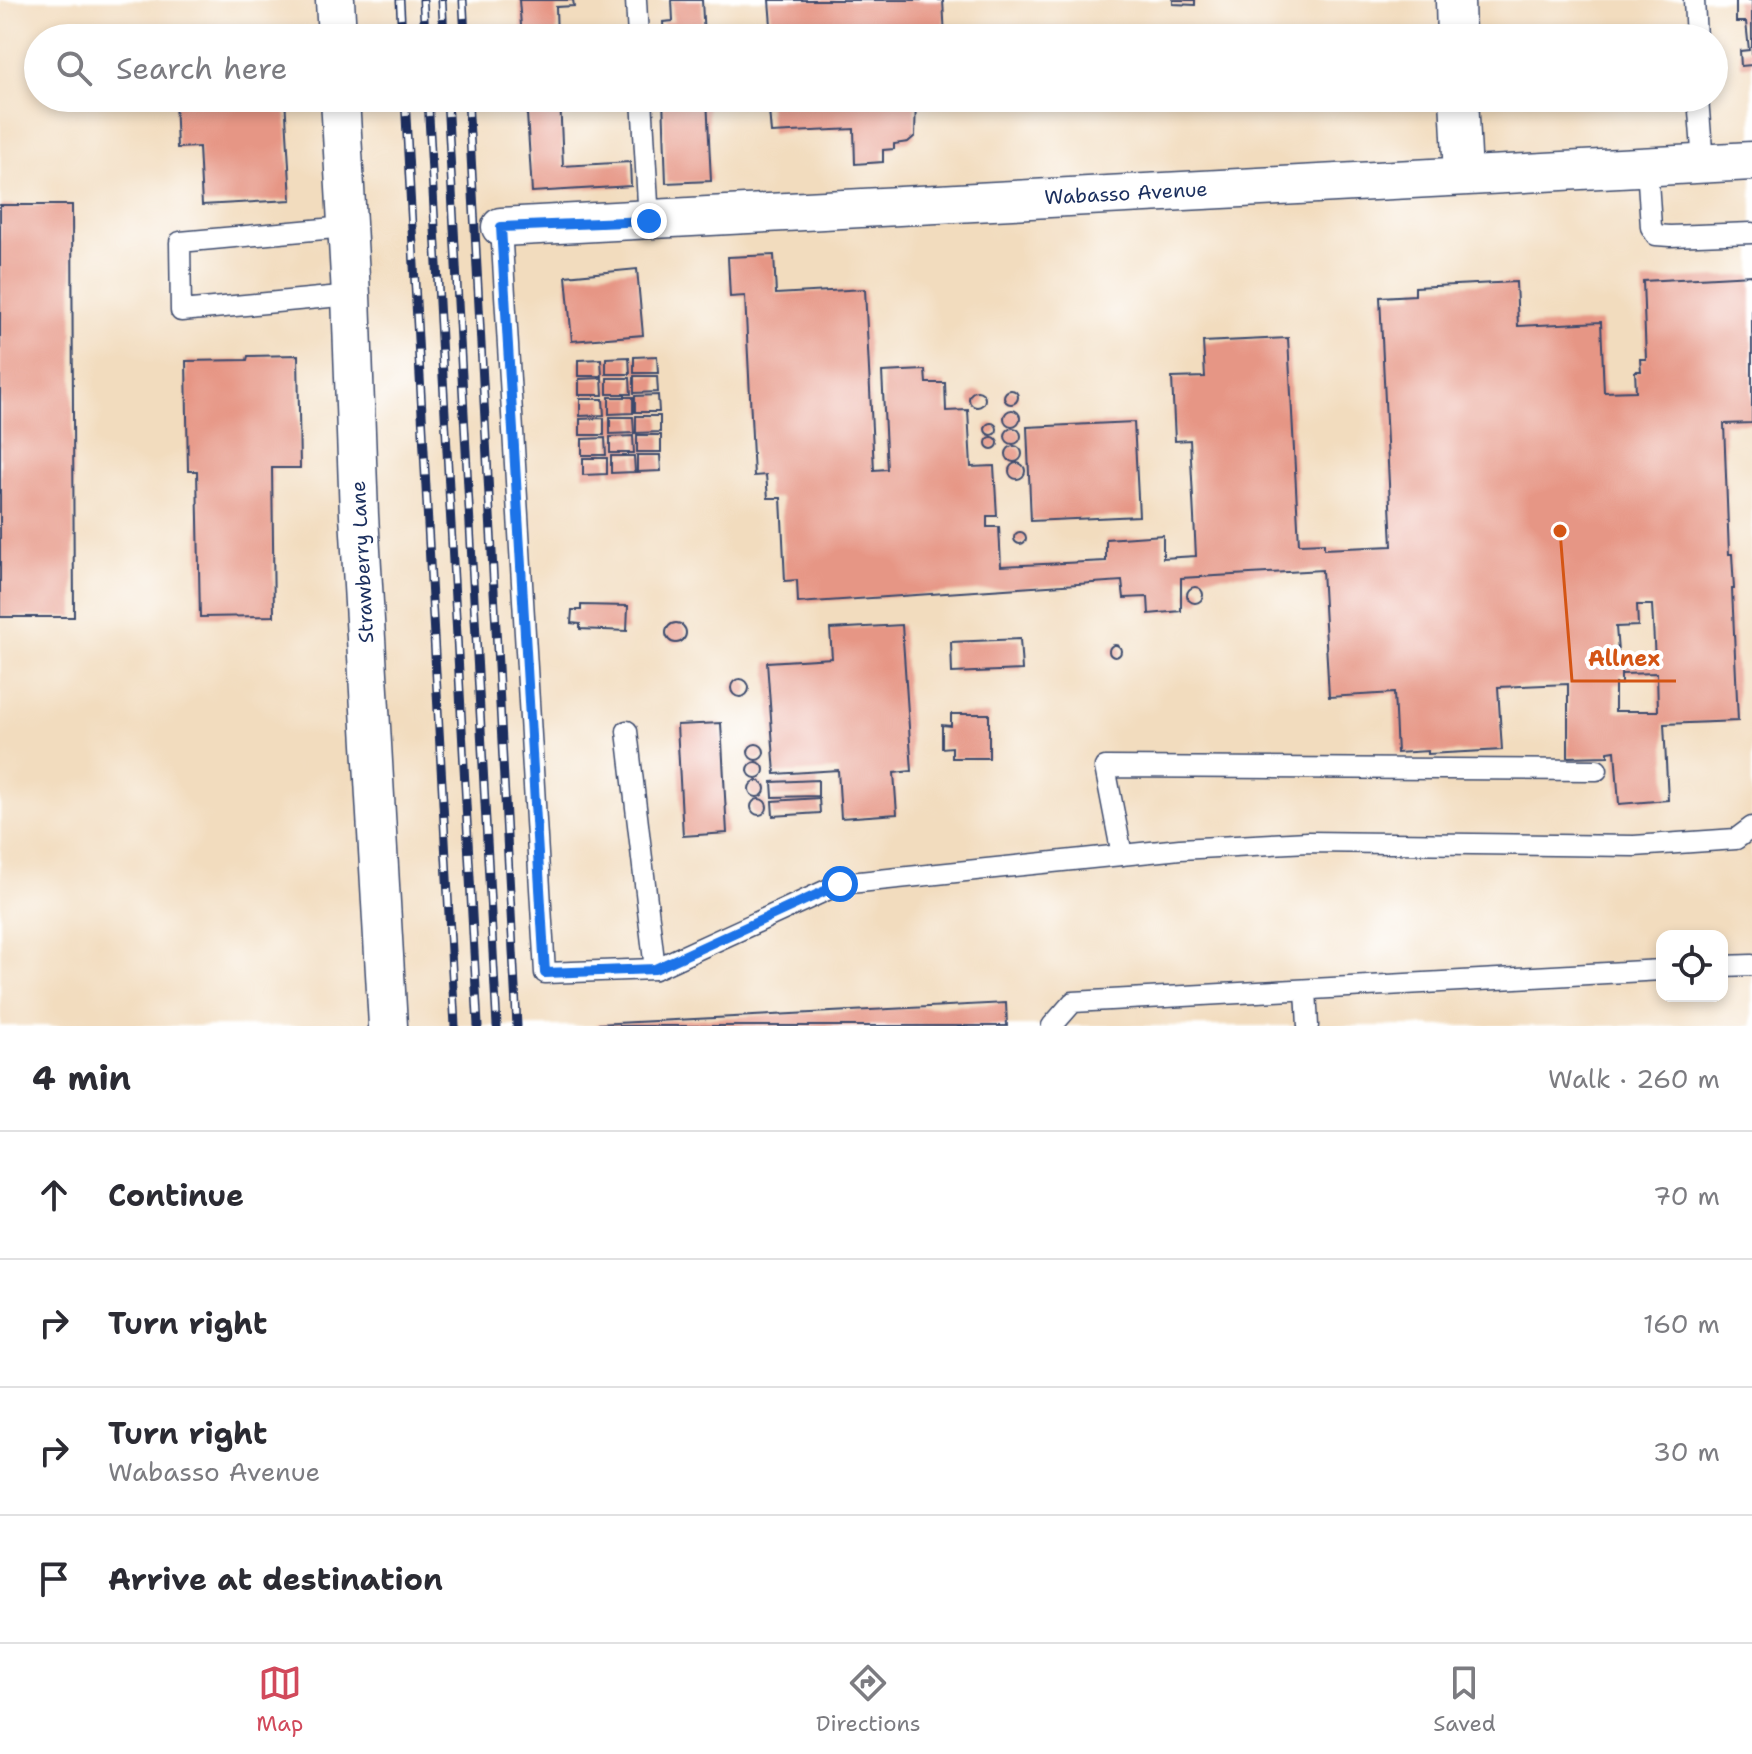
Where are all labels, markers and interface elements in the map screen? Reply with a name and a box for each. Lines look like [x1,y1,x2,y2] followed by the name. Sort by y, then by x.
[24,24,1728,112] search box
[52,46,96,90] icon: search
[116,48,287,89] text: Search here
[1044,176,1208,210] street label: Wabasso Avenue
[631,203,667,239] route end
[345,480,379,644] street label: Strawberry Lane
[1572,635,1676,681] callout: Allnex
[1588,644,1661,673] text: Allnex
[822,866,858,902] route start
[1656,930,1728,1002] map controls
[1656,930,1728,1002] button: locate
[32,1055,131,1101] text: 4 min
[1548,1061,1720,1096] text: Walk · 260 m
[32,1173,76,1217] icon: ahead
[108,1175,244,1216] text: Continue
[1653,1178,1720,1213] text: 70 m
[32,1301,76,1345] icon: right
[108,1303,267,1344] text: Turn right
[1643,1306,1720,1341] text: 160 m
[108,1413,267,1454] text: Turn right
[32,1429,76,1473] icon: right
[1653,1434,1720,1469] text: 30 m
[108,1454,320,1489] text: Wabasso Avenue
[32,1557,76,1601] icon: arrive
[108,1559,443,1600] text: Arrive at destination
[256,1661,303,1738] tab: Map
[816,1661,921,1738] tab: Directions
[1433,1661,1496,1738] tab: Saved

